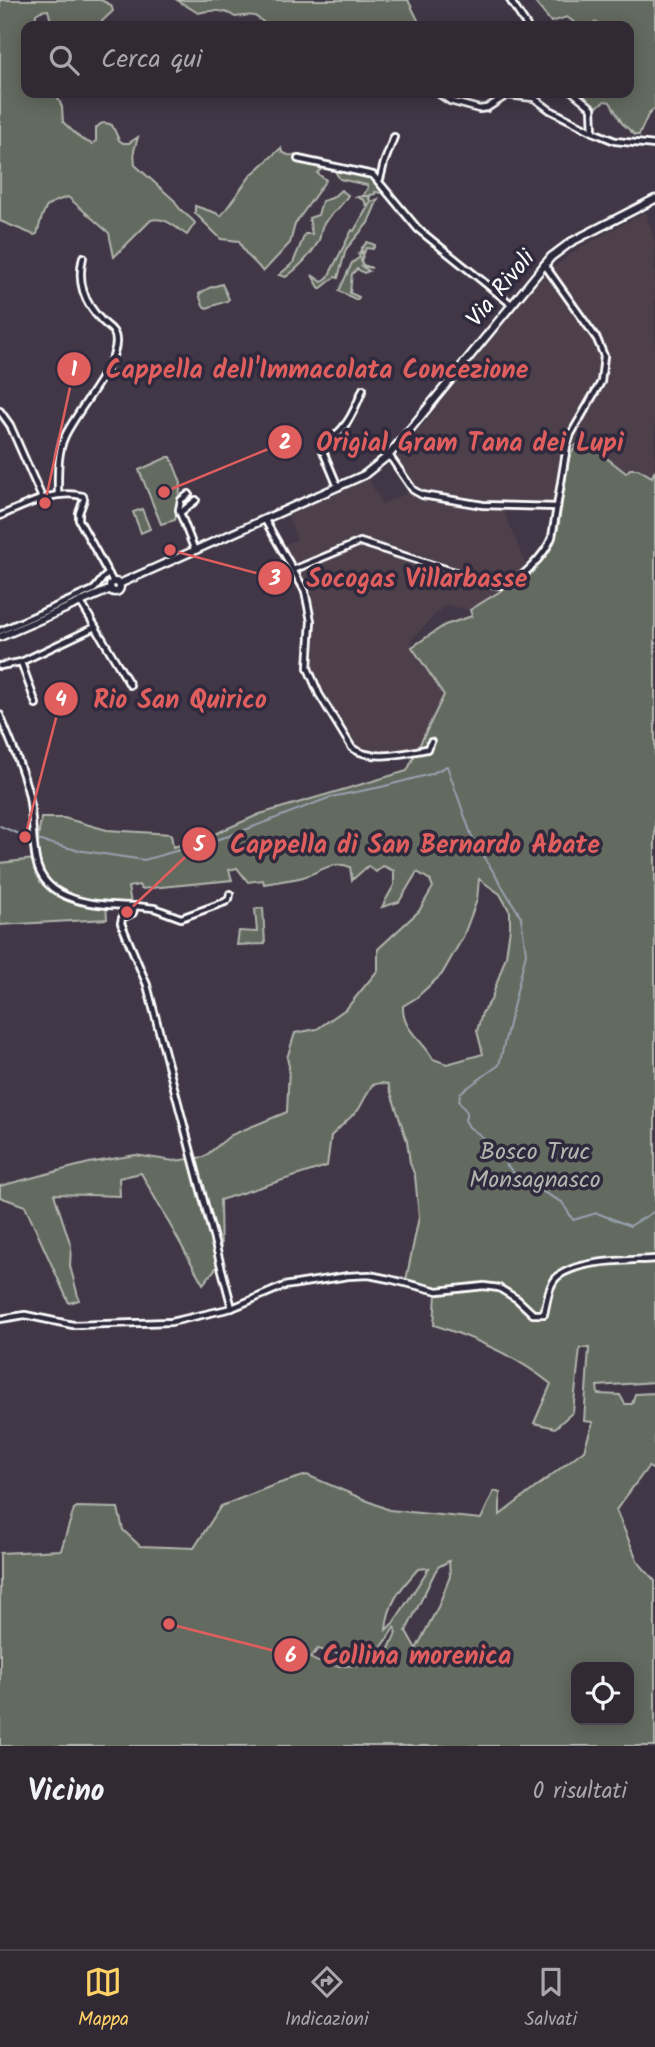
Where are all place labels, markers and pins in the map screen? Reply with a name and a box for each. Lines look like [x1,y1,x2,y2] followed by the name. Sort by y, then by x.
[56,346,542,393] callout: Cappella dell'Immacolata Concezione
[267,419,638,466] callout: Origial Gram Tana dei Lupi
[258,554,542,601] callout: Socogas Villarbasse
[44,676,281,723] callout: Rio San Quirico
[181,820,614,867] callout: Cappella di San Bernardo Abate
[274,1631,525,1678] callout: Collina morenica

